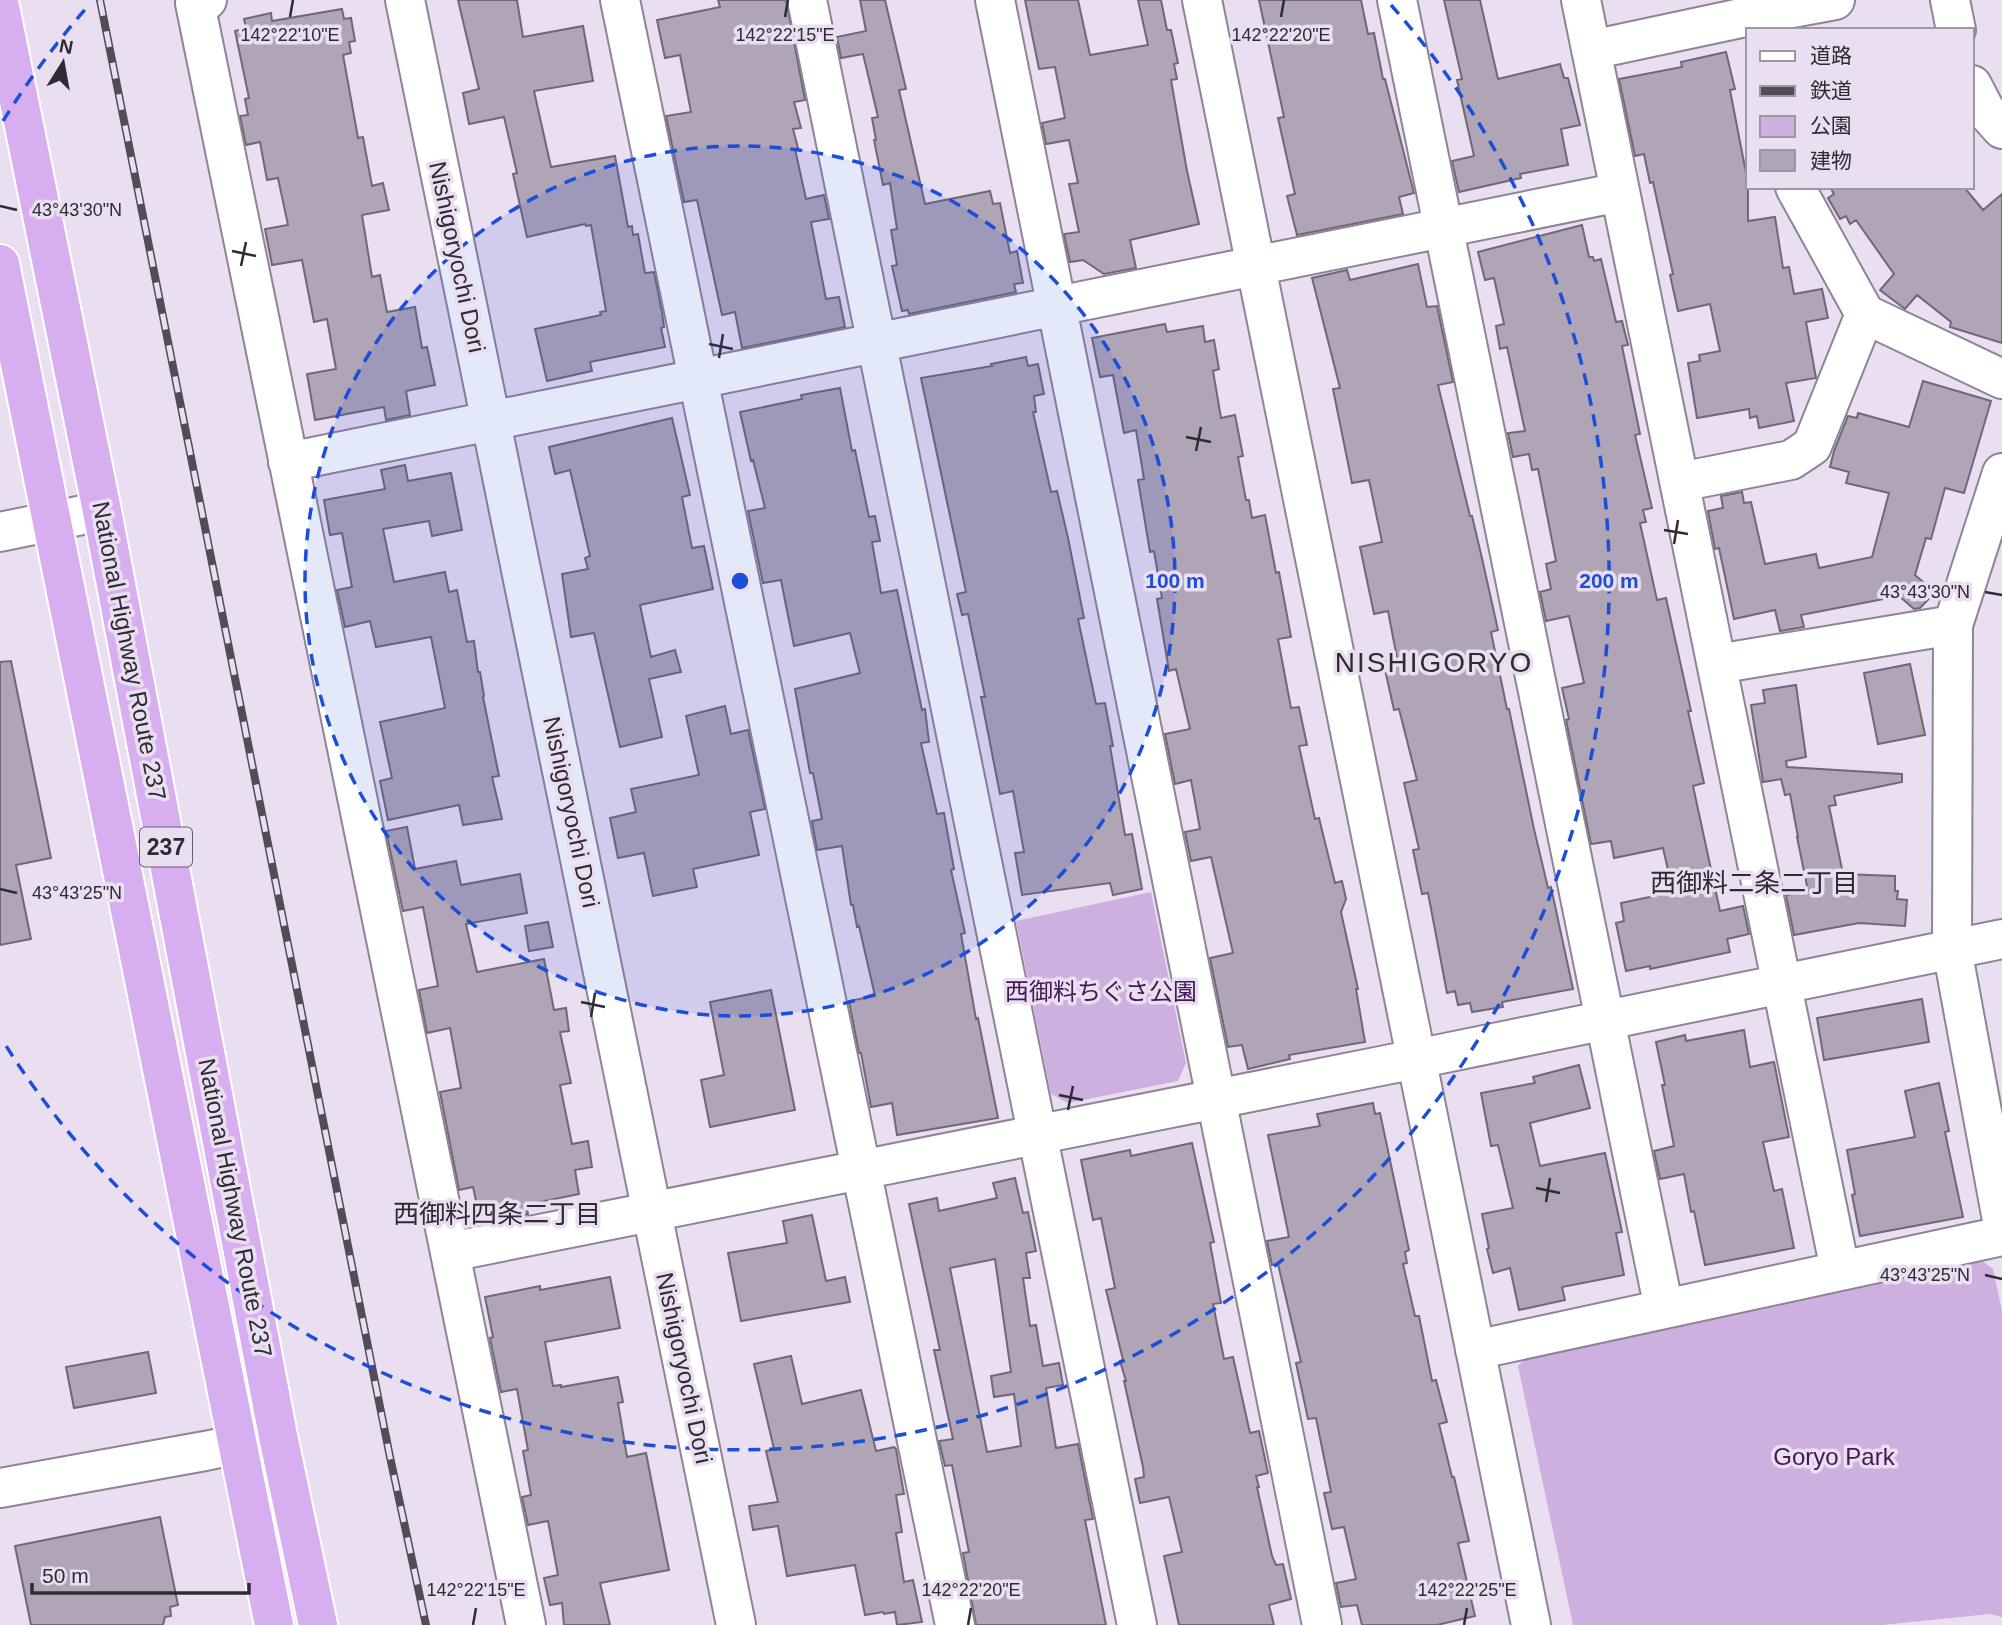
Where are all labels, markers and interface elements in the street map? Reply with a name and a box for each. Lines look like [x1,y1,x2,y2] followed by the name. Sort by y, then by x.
[240,25,340,45] text: 142°22'10"E
[735,25,835,45] text: 142°22'15"E
[1231,25,1331,45] text: 142°22'20"E
[28,28,98,98] north arrow
[1746,28,1974,189] legend
[57,35,75,58] text: N
[1810,44,1852,67] text: 道路
[1810,79,1852,102] text: 鉄道
[1810,114,1852,137] text: 公園
[1810,149,1852,172] text: 建物
[424,159,491,355] street label: Nishigoryochi Dori
[32,200,122,220] text: 43°43'30"N
[87,499,172,803] street label: National Highway Route 237
[728,569,752,593] centre of rings
[1145,569,1205,592] text: 100 m
[1579,569,1639,592] text: 200 m
[1880,582,1970,602] text: 43°43'30"N
[1335,647,1533,678] district label: NISHIGORYO
[538,714,605,910] street label: Nishigoryochi Dori
[140,828,192,866] road number: 237
[1650,868,1858,898] district label: 西御料二条二丁目
[32,883,122,903] text: 43°43'25"N
[1005,978,1197,1005] park label: 西御料ちぐさ公園
[193,1056,278,1360] street label: National Highway Route 237
[393,1199,601,1229] district label: 西御料四条二丁目
[1880,1265,1970,1285] text: 43°43'25"N
[651,1270,718,1466] street label: Nishigoryochi Dori
[1773,1443,1896,1470] park label: Goryo Park
[32,1552,248,1596] scale bar
[42,1564,89,1587] text: 50 m
[426,1580,526,1600] text: 142°22'15"E
[921,1580,1021,1600] text: 142°22'20"E
[1417,1580,1517,1600] text: 142°22'25"E

